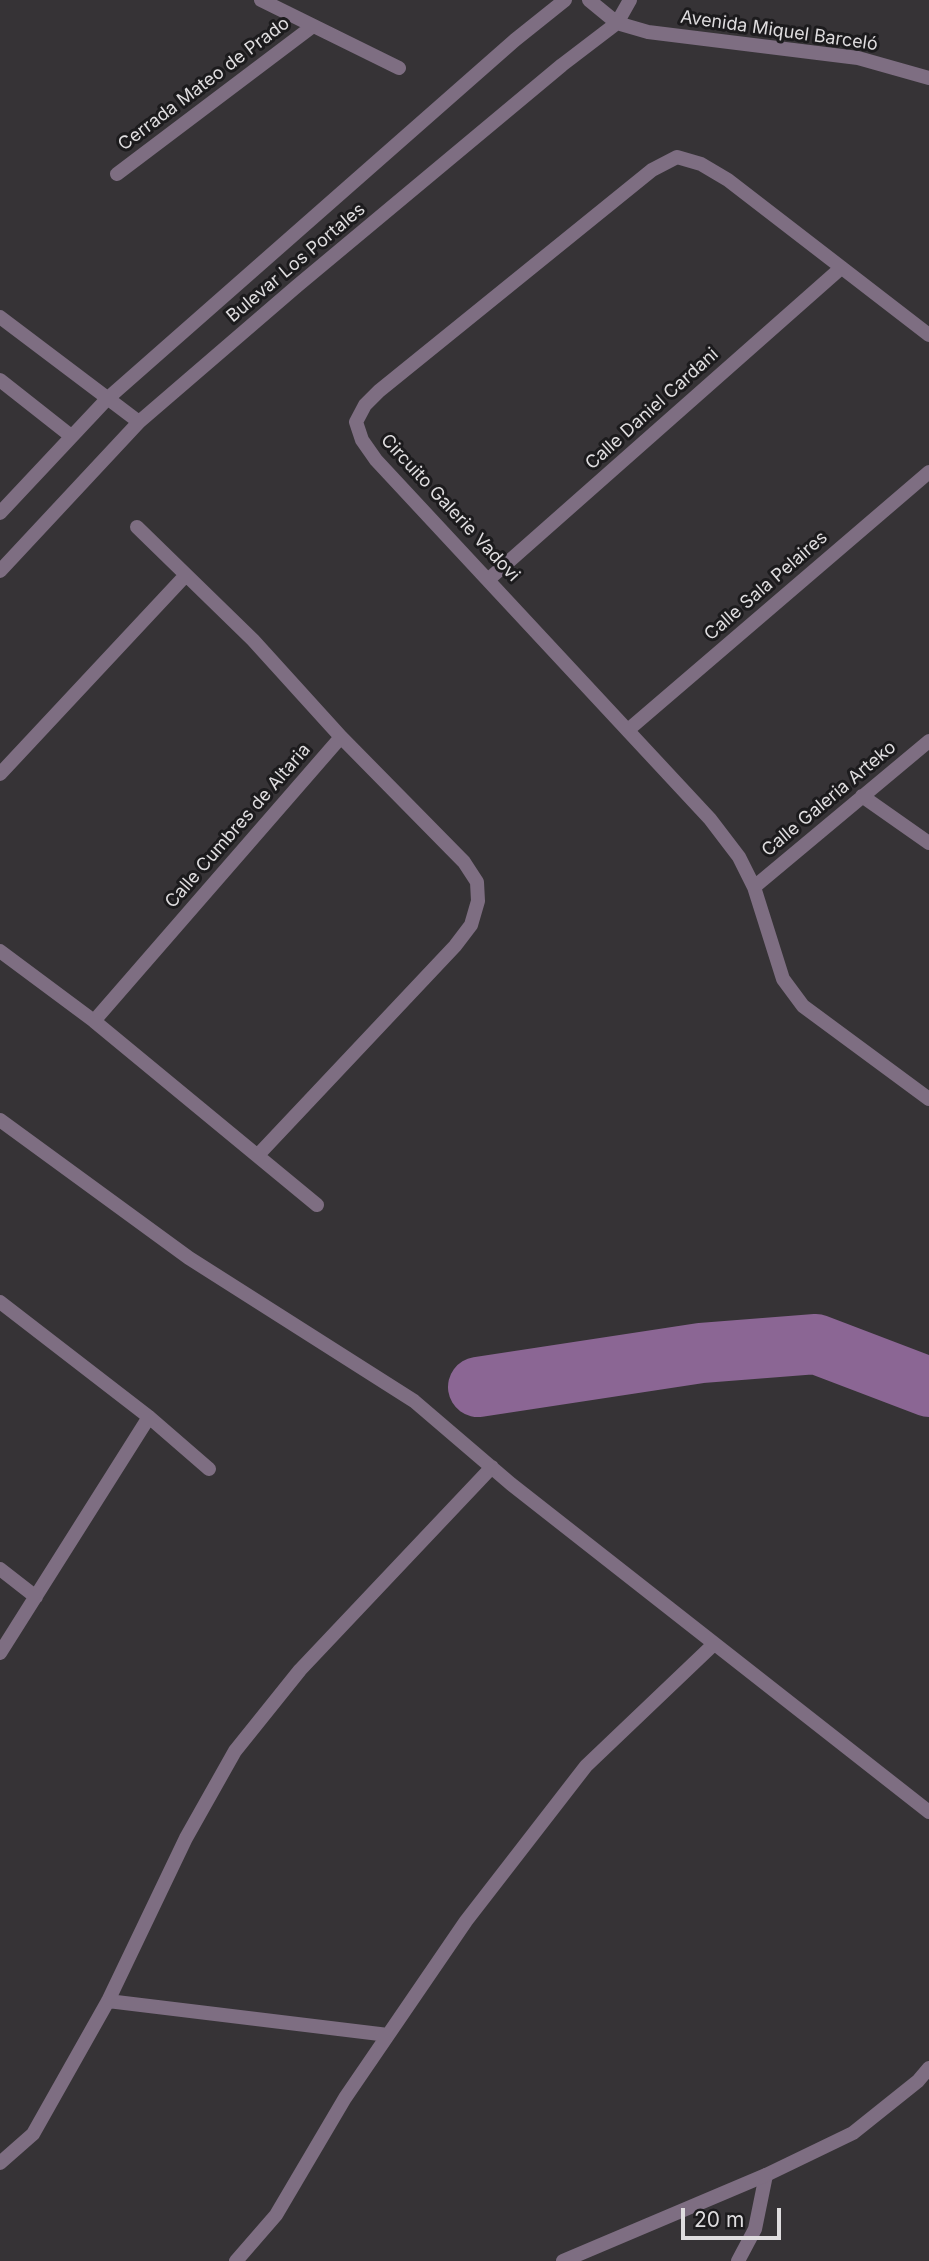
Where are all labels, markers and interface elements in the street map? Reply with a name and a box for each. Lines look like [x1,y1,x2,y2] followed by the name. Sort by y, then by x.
[679,6,879,56] street label: Avenida Miquel Barceló
[114,12,294,156] street label: Cerrada Mateo de Prado
[222,199,370,327] street label: Bulevar Los Portales
[581,344,723,474] street label: Calle Daniel Cardani
[376,430,524,586] street label: Circuito Galerie Vadovi
[700,527,832,645] street label: Calle Sala Pelaires
[758,737,900,861] street label: Calle Galeria Arteko
[161,739,315,913] street label: Calle Cumbres de Altaria
[684,2194,784,2238] scale bar
[694,2207,744,2232] text: 20 m

